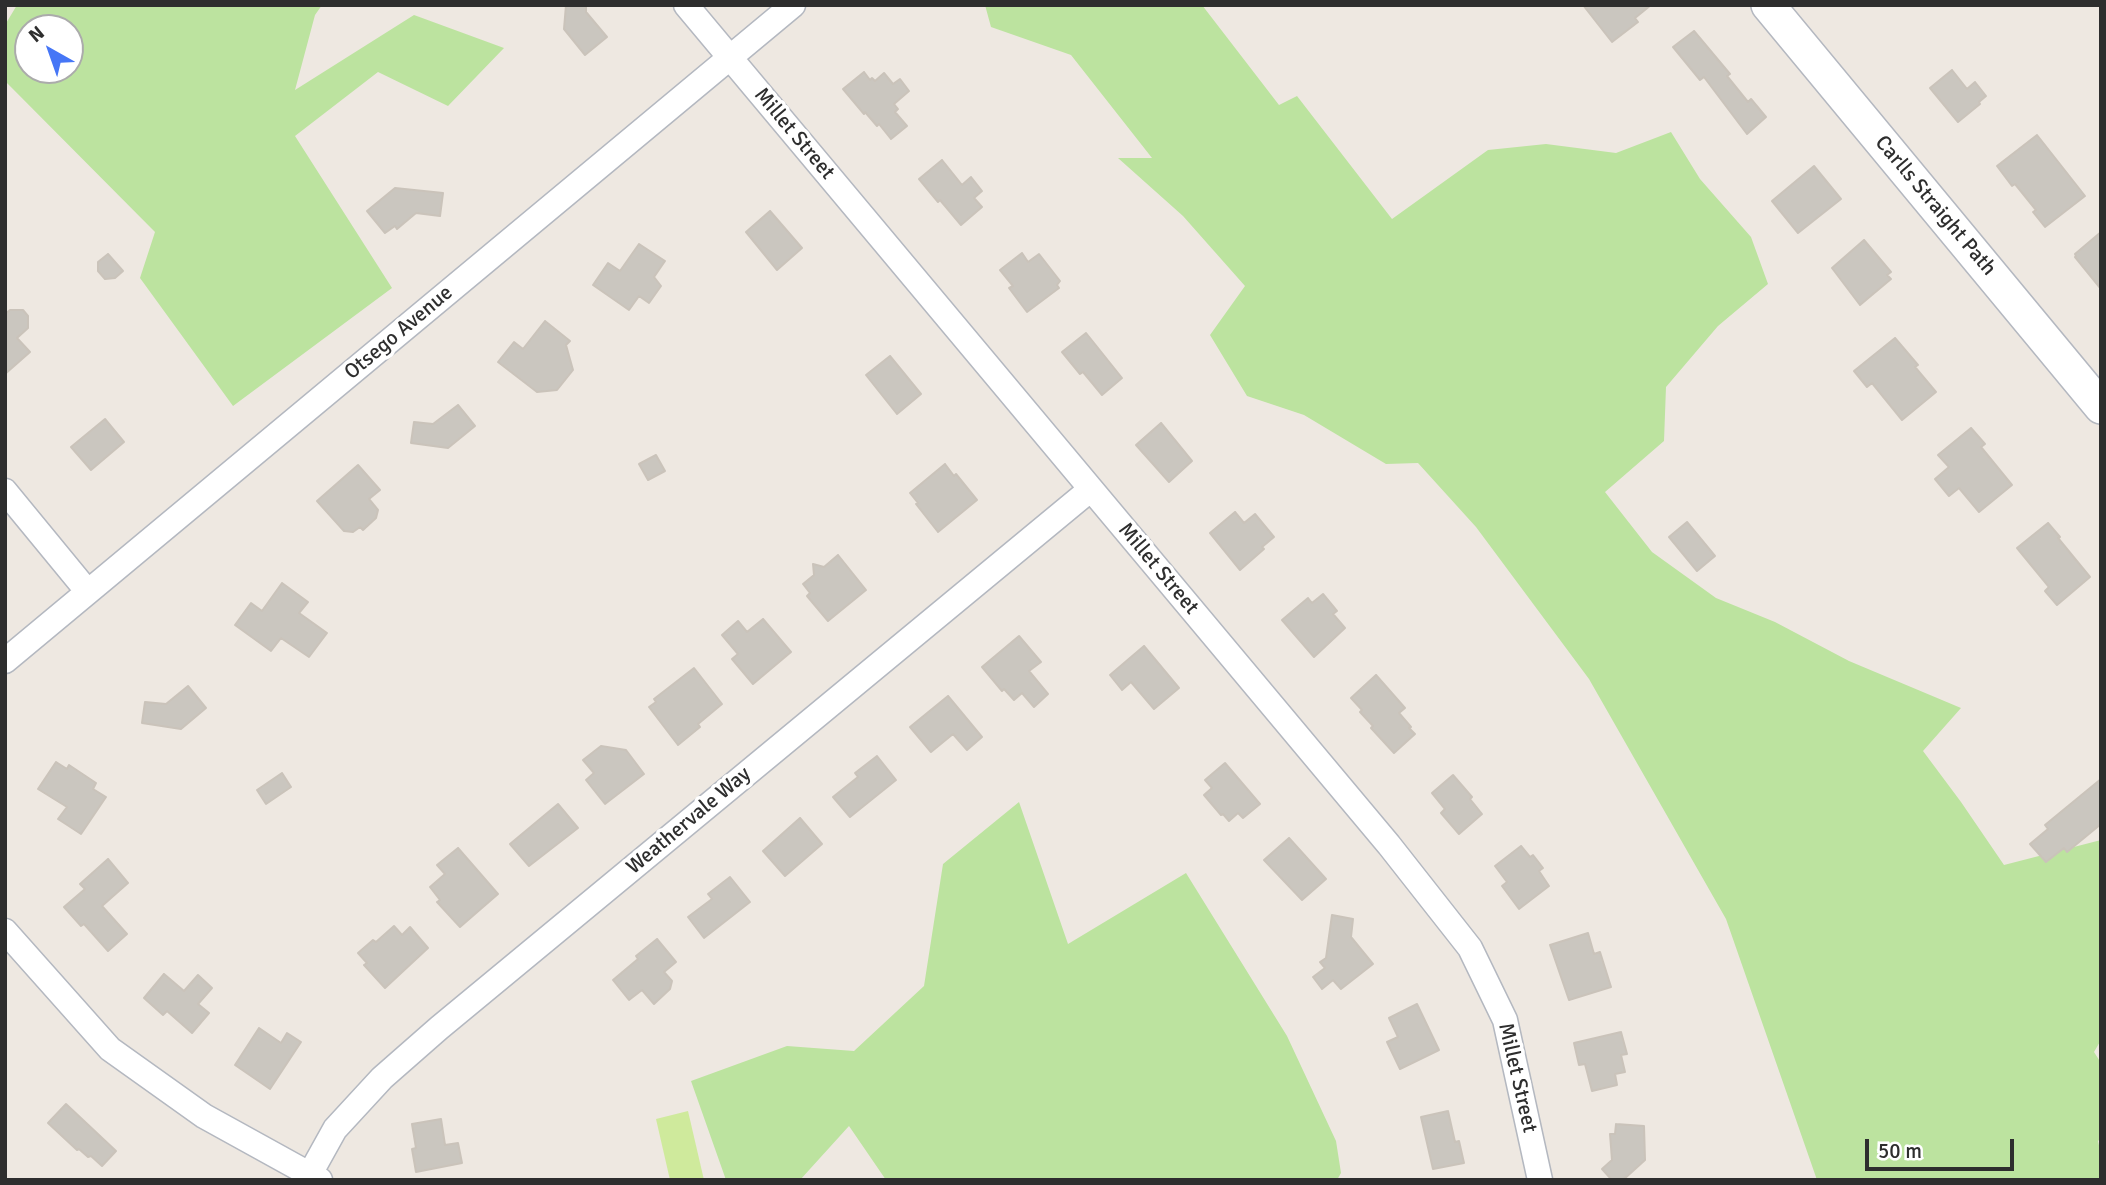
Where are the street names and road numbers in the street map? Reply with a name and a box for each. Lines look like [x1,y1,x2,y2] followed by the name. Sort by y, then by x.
[748,83,840,185] street label: Millet Street
[1869,131,2001,281] street label: Carlls Straight Path
[340,281,458,385] street label: Otsego Avenue
[1112,518,1204,620] street label: Millet Street
[622,762,756,880] street label: Weathervale Way
[1492,1021,1542,1135] street label: Millet Street

